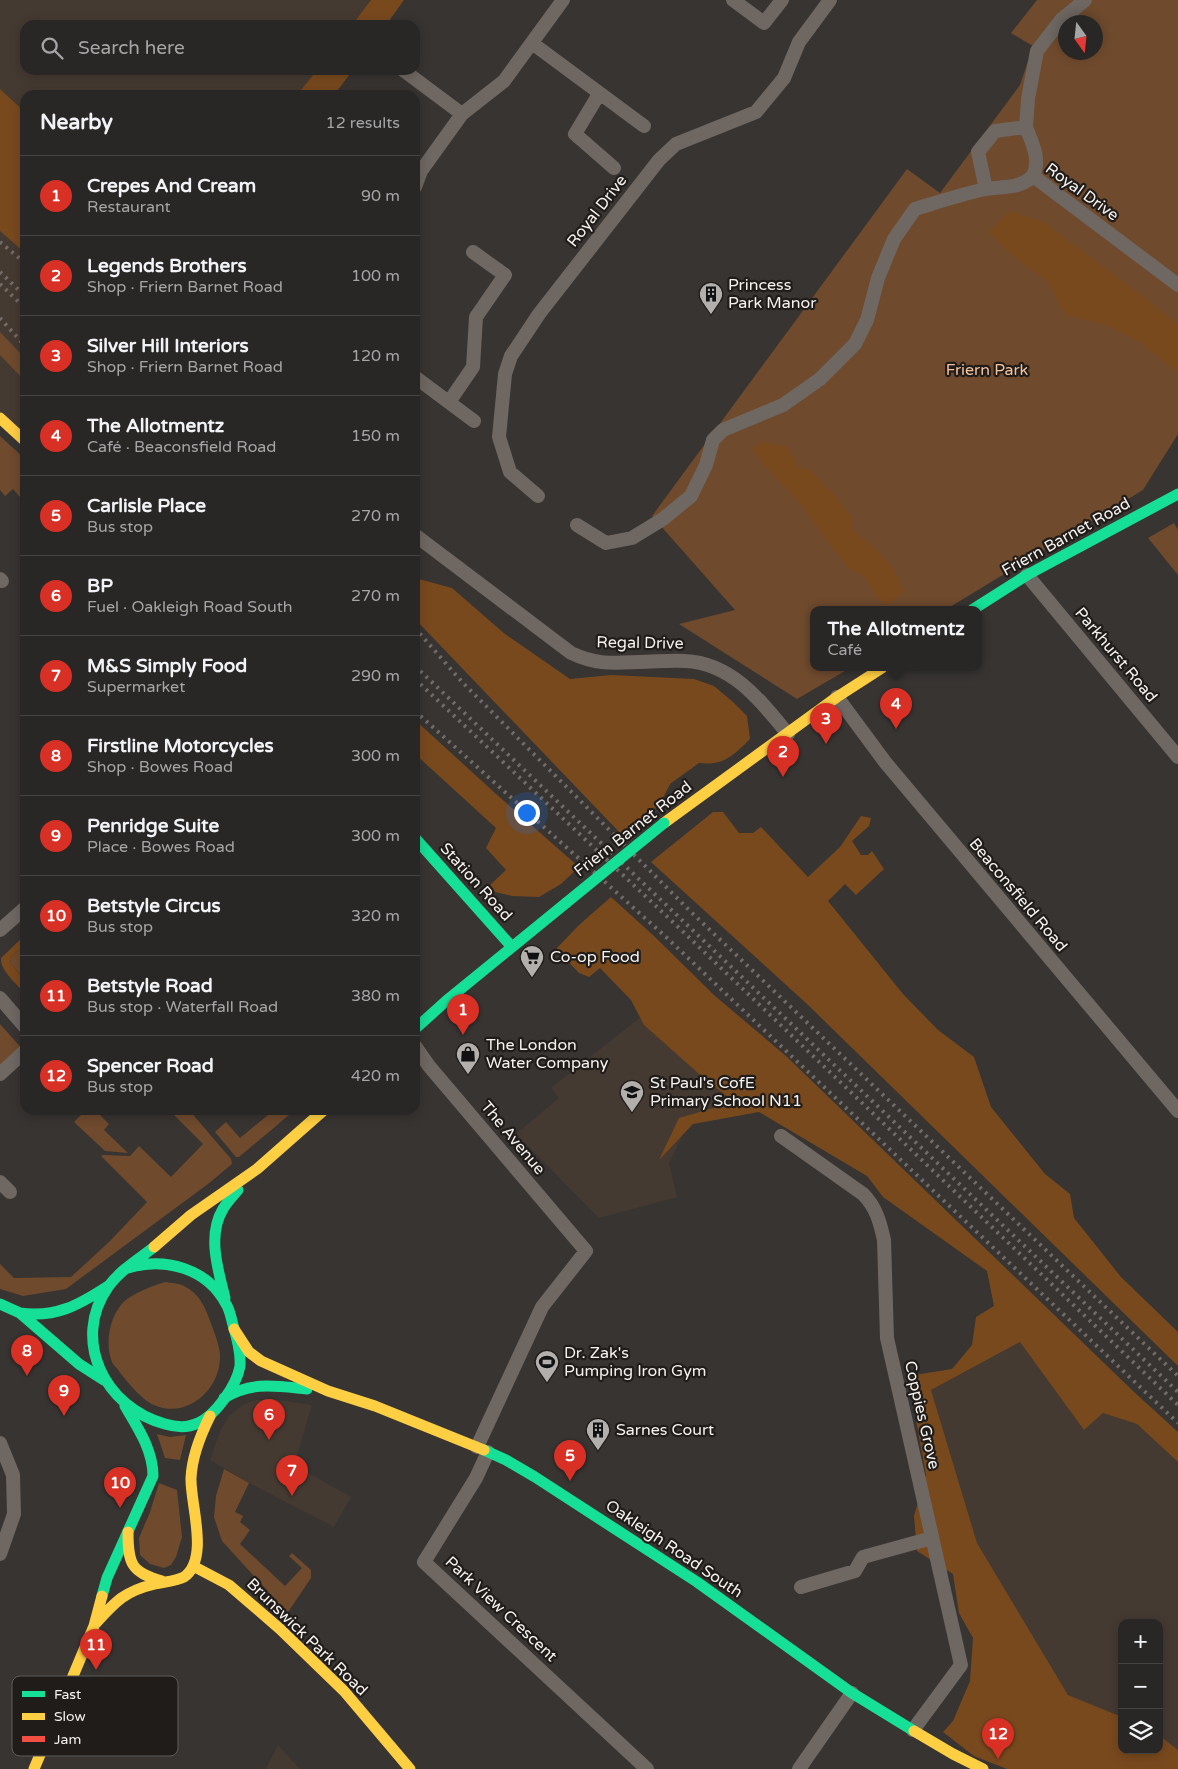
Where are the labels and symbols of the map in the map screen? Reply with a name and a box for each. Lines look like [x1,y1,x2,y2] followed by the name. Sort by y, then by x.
[1058,15,1103,60] north arrow
[1041,159,1123,225] street label: Royal Drive
[563,171,631,251] street label: Royal Drive
[728,275,817,313] place label: Princess Park Manor
[698,281,724,315] building icon: Princess Park Manor
[946,360,1029,380] park label: Friern Park
[998,493,1134,581] street label: Friern Barnet Road
[1070,603,1162,707] street label: Parkhurst Road
[596,632,684,654] street label: Regal Drive
[880,688,912,729] pin: 4
[810,703,842,744] pin: 3
[767,736,799,777] pin: 2
[570,777,696,881] street label: Friern Barnet Road
[514,800,540,826] your location
[965,834,1071,956] street label: Beaconsfield Road
[436,839,516,925] street label: Station Road
[519,944,545,978] supermarket icon: Co-op Food
[550,947,640,967] place label: Co-op Food
[447,994,479,1035] pin: 1
[486,1035,609,1073] place label: The London Water Company
[455,1041,481,1075] shop icon: The London Water Company
[650,1073,802,1111] place label: St Paul's CofE Primary School N11
[619,1079,645,1113] school or university icon: St Paul's CofE Primary School N11
[476,1097,550,1179] street label: The Avenue
[11,1335,43,1376] pin: 8
[564,1343,706,1381] place label: Dr. Zak's Pumping Iron Gym
[534,1349,560,1383] sports icon: Dr. Zak's Pumping Iron Gym
[900,1359,944,1471] street label: Coppies Grove
[48,1375,80,1416] pin: 9
[253,1399,285,1440] pin: 6
[585,1417,611,1451] building icon: Sarnes Court
[616,1420,714,1440] place label: Sarnes Court
[554,1440,586,1481] pin: 5
[276,1455,308,1496] pin: 7
[104,1467,136,1508] pin: 10
[602,1496,746,1602] street label: Oakleigh Road South
[441,1552,561,1666] street label: Park View Crescent
[242,1574,372,1700] street label: Brunswick Park Road
[80,1629,112,1670] pin: 11
[12,1676,178,1756] legend
[54,1686,82,1703] text: Fast
[54,1708,86,1725] text: Slow
[982,1718,1014,1759] pin: 12
[54,1731,81,1748] text: Jam

